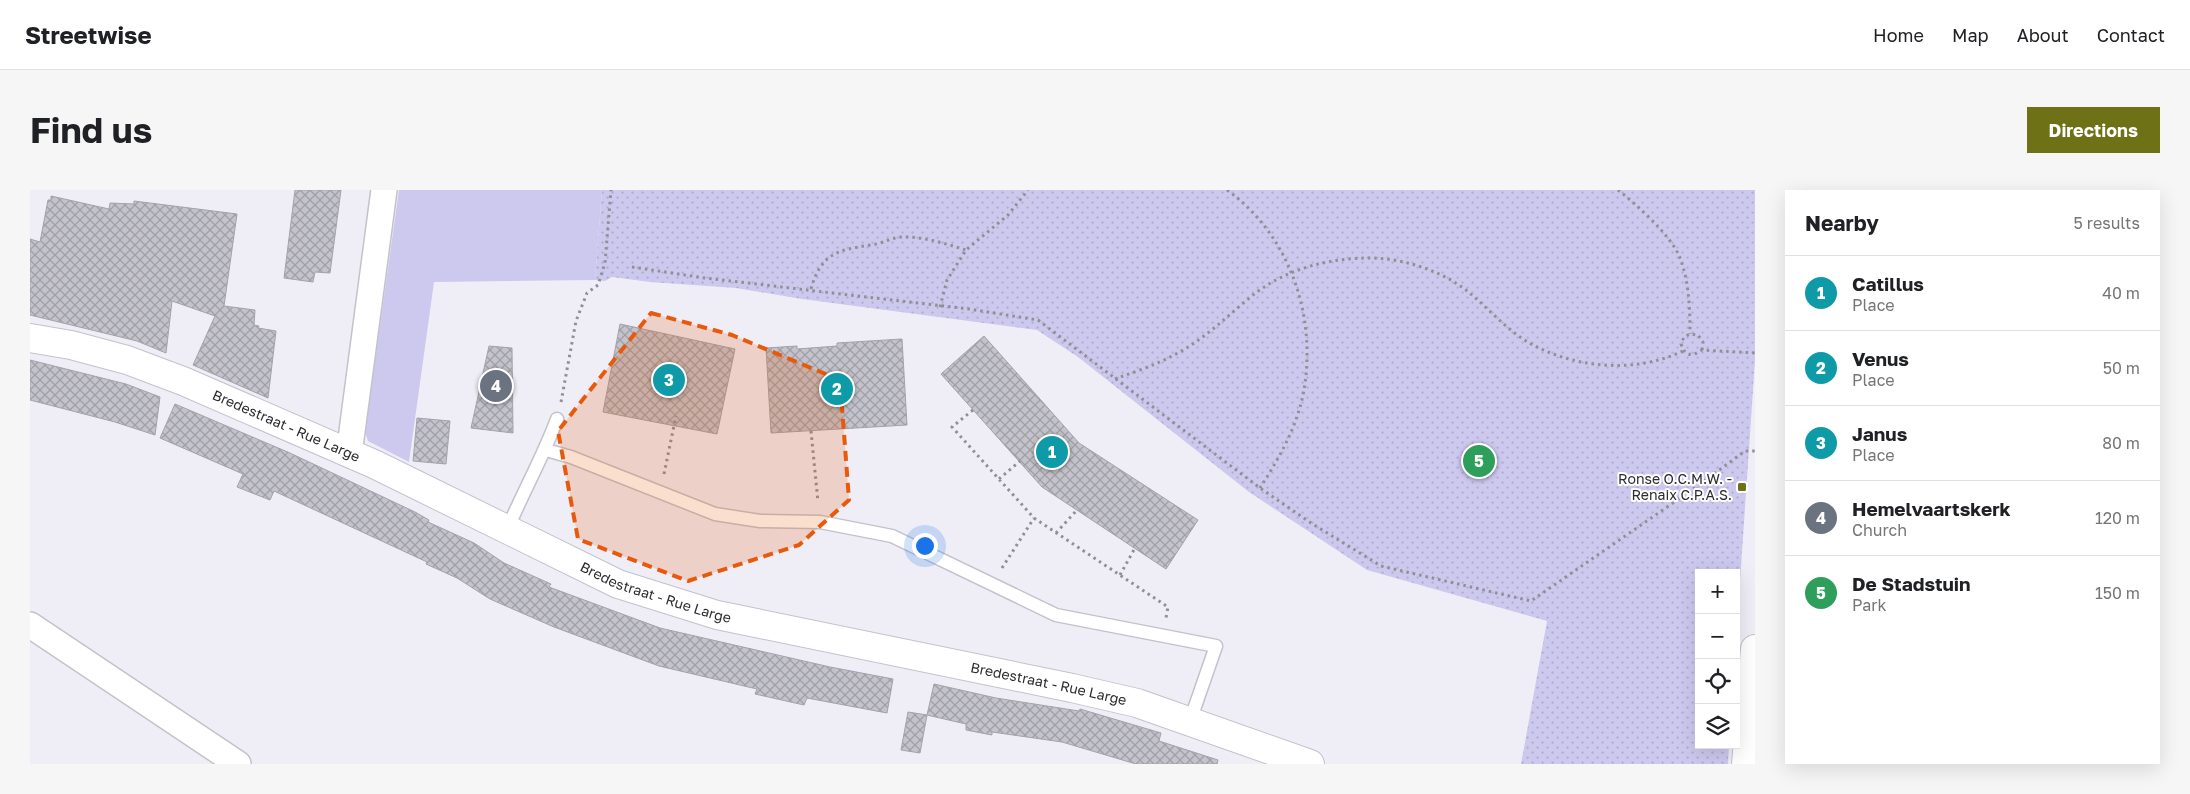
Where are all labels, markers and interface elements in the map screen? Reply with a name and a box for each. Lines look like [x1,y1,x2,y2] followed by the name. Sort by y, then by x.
[25,20,152,49] text: Streetwise
[1873,24,1924,46] text: Home
[1952,24,1989,46] text: Map
[2017,24,2069,46] text: About
[2097,24,2165,46] text: Contact
[2027,107,2160,153] button: Directions
[30,109,152,151] text: Find us
[1805,210,1879,236] text: Nearby
[2074,213,2140,233] text: 5 results
[1852,272,1924,295] text: Catillus
[1817,283,1825,303] text: 1
[2102,283,2140,303] text: 40 m
[1852,295,1895,315] text: Place
[1852,347,1909,370] text: Venus
[1816,358,1826,378] text: 2
[2103,358,2140,378] text: 50 m
[653,361,685,399] pin: 3
[480,367,512,405] pin: 4
[821,370,853,408] pin: 2
[1852,370,1895,390] text: Place
[210,386,363,465] street label: Bredestraat - Rue Large
[1852,422,1907,445] text: Janus
[1036,433,1068,471] pin: 1
[1816,433,1826,453] text: 3
[2102,433,2140,453] text: 80 m
[1463,442,1495,480] pin: 5
[1852,445,1895,465] text: Place
[1618,470,1732,503] place label: Ronse O.C.M.W. - Renaix C.P.A.S.
[1736,481,1748,493] marker: Ronse O.C.M.W. - Renaix C.P.A.S.
[1852,497,2011,520] text: Hemelvaartskerk
[1816,508,1826,528] text: 4
[2095,508,2140,528] text: 120 m
[1852,520,1907,540] text: Church
[912,533,938,559] your location
[578,558,733,626] street label: Bredestraat - Rue Large
[1695,569,1740,749] map controls
[1695,569,1740,614] button: +
[1852,572,1971,595] text: De Stadstuin
[1816,583,1826,603] text: 5
[2095,583,2140,603] text: 150 m
[1852,595,1887,615] text: Park
[1695,614,1740,659] button: −
[969,658,1128,708] street label: Bredestraat - Rue Large
[1695,659,1740,704] button: locate
[1695,704,1740,749] button: layers

